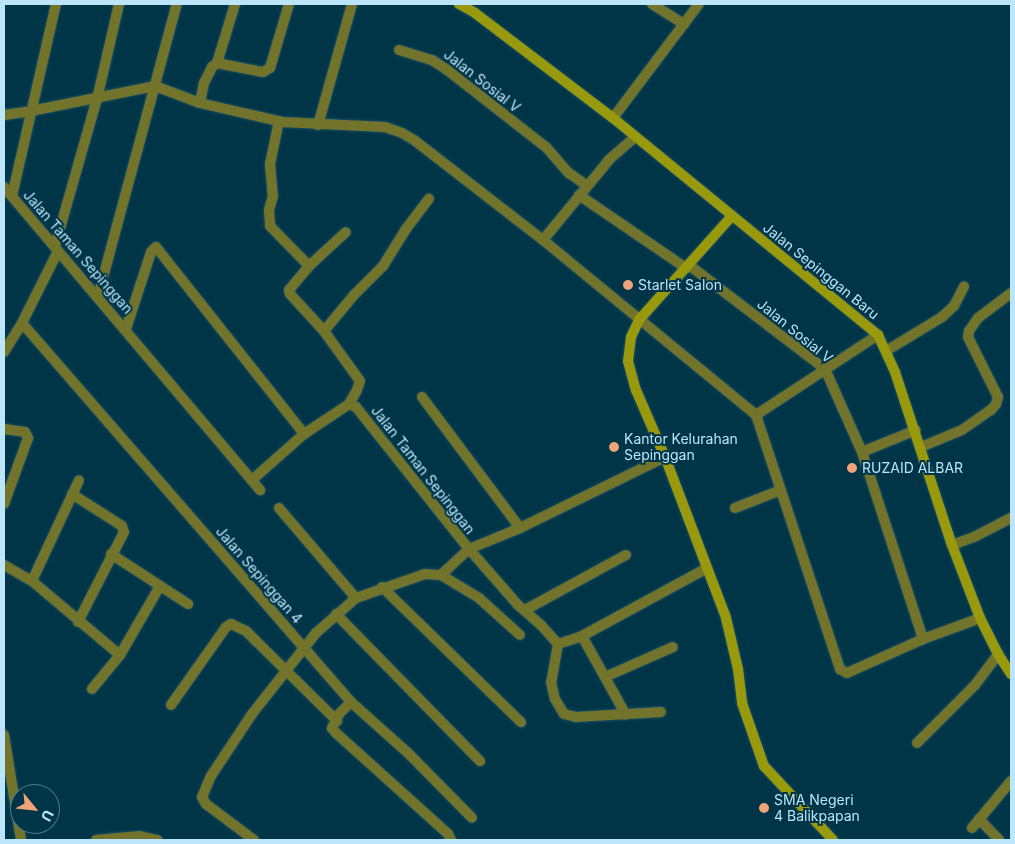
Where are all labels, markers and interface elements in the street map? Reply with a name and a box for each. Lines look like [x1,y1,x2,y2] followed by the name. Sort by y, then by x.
[440,46,524,116] street label: Jalan Sosial V
[20,187,136,317] street label: Jalan Taman Sepinggan
[760,219,882,323] street label: Jalan Sepinggan Baru
[638,277,722,293] place label: Starlet Salon
[622,279,634,291] marker: Starlet Salon
[754,295,836,367] street label: Jalan Sosial V
[368,402,478,538] street label: Jalan Taman Sepinggan
[624,431,738,464] place label: Kantor Kelurahan Sepinggan
[608,441,620,453] marker: Kantor Kelurahan Sepinggan
[862,460,963,476] place label: RUZAID ALBAR
[846,462,858,474] marker: RUZAID ALBAR
[212,523,306,627] street label: Jalan Sepinggan 4
[10,784,60,834] north arrow
[774,792,860,824] place label: SMA Negeri 4 Balikpapan
[758,802,770,814] marker: SMA Negeri 4 Balikpapan
[38,807,58,824] text: U

